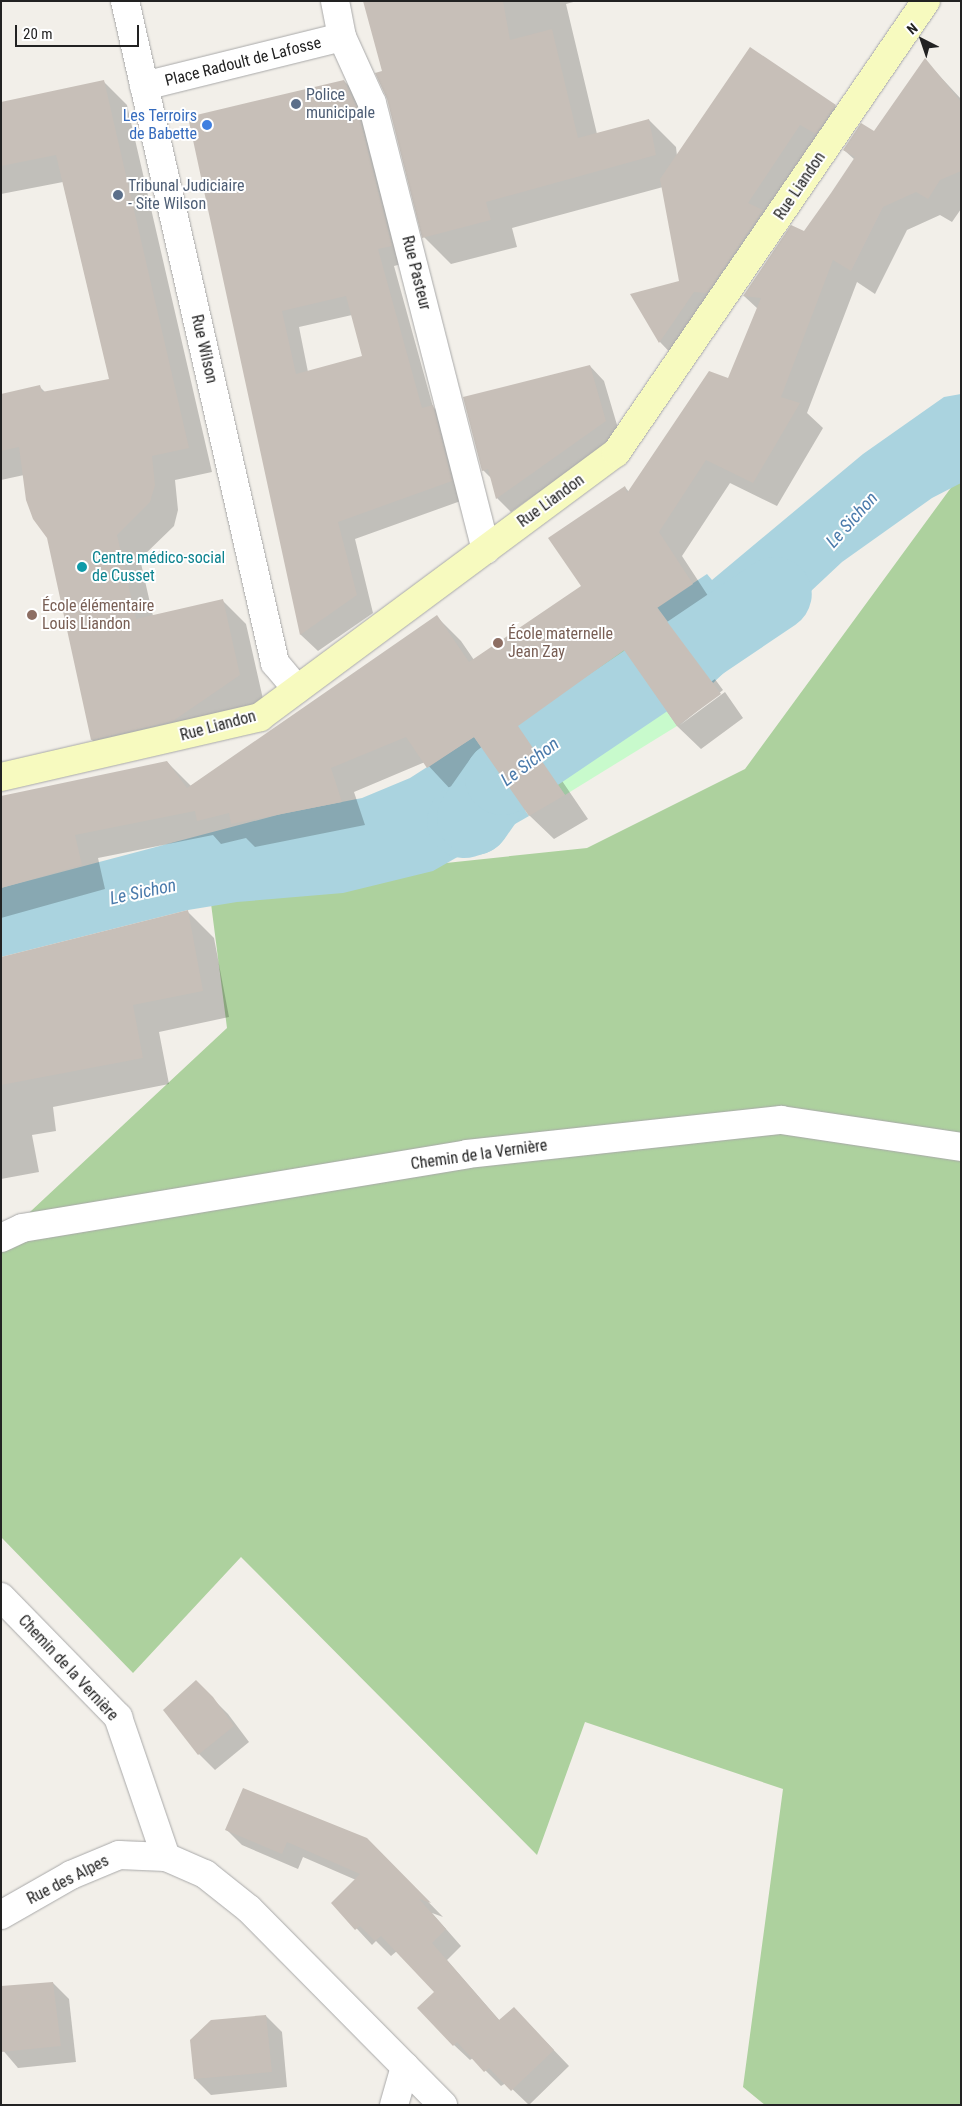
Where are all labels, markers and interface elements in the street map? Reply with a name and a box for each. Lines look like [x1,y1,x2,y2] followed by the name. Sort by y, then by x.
[18,15,141,47] scale bar
[897,15,947,65] north arrow
[904,20,921,38] text: N
[23,25,53,43] text: 20 m
[163,33,323,91] street label: Place Radoult de Lafosse
[306,85,375,123] place label: Police municipale
[290,98,302,110] marker: Police municipale
[122,106,197,144] place label: Les Terroirs de Babette
[201,119,213,131] marker: Les Terroirs de Babette
[770,148,830,224] street label: Rue Liandon
[128,176,244,214] place label: Tribunal Judiciaire - Site Wilson
[112,189,124,201] marker: Tribunal Judiciaire - Site Wilson
[397,234,435,312] street label: Rue Pasteur
[187,313,221,385] street label: Rue Wilson
[514,470,588,532] street label: Rue Liandon
[821,488,883,552] water label: Le Sichon
[92,548,225,586] place label: Centre médico-social de Cusset
[76,561,88,573] marker: Centre médico-social de Cusset
[42,596,154,634] place label: École élémentaire Louis Liandon
[26,609,38,621] marker: École élémentaire Louis Liandon
[508,624,613,662] place label: École maternelle Jean Zay
[492,637,504,649] marker: École maternelle Jean Zay
[178,707,258,745] street label: Rue Liandon
[497,733,563,791] water label: Le Sichon
[108,874,178,910] water label: Le Sichon
[409,1136,549,1174] street label: Chemin de la Vernière
[14,1611,122,1725] street label: Chemin de la Vernière
[24,1851,112,1909] street label: Rue des Alpes

